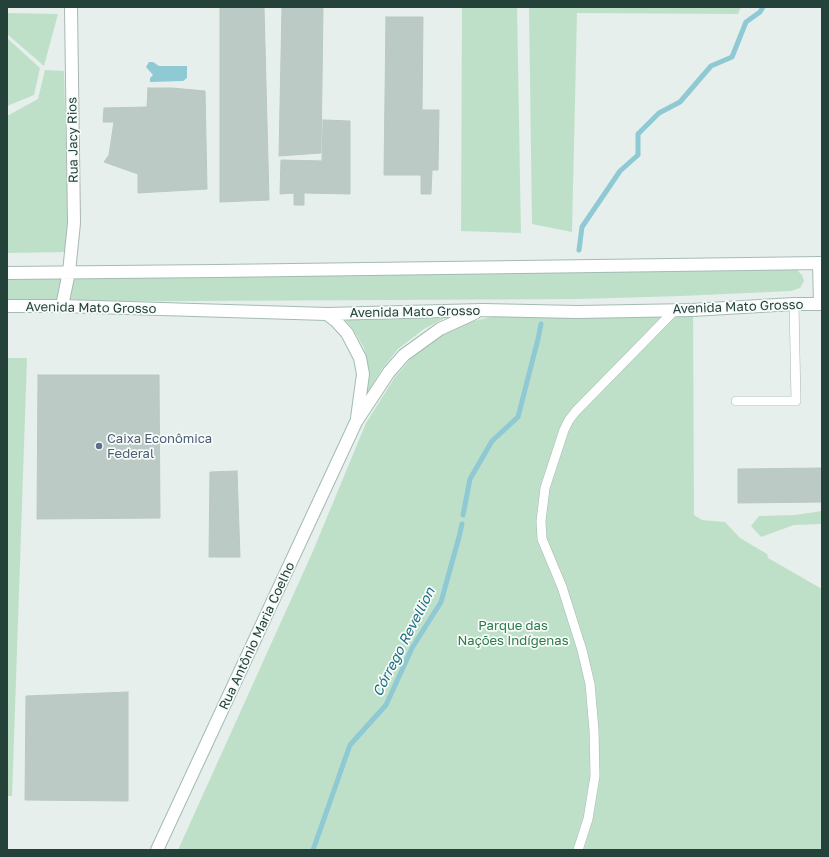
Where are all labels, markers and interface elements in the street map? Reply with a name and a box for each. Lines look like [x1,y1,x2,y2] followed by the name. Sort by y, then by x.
[64,97,82,183] street label: Rua Jacy Rios
[672,297,804,317] street label: Avenida Mato Grosso
[26,299,156,317] street label: Avenida Mato Grosso
[350,303,480,321] street label: Avenida Mato Grosso
[107,431,212,462] place label: Caixa Econômica Federal
[94,441,104,451] marker: Caixa Econômica Federal
[216,560,298,712] street label: Rua Antônio Maria Coelho
[369,585,439,699] water label: Córrego Revellion
[457,618,569,649] park label: Parque das Nações Indígenas

